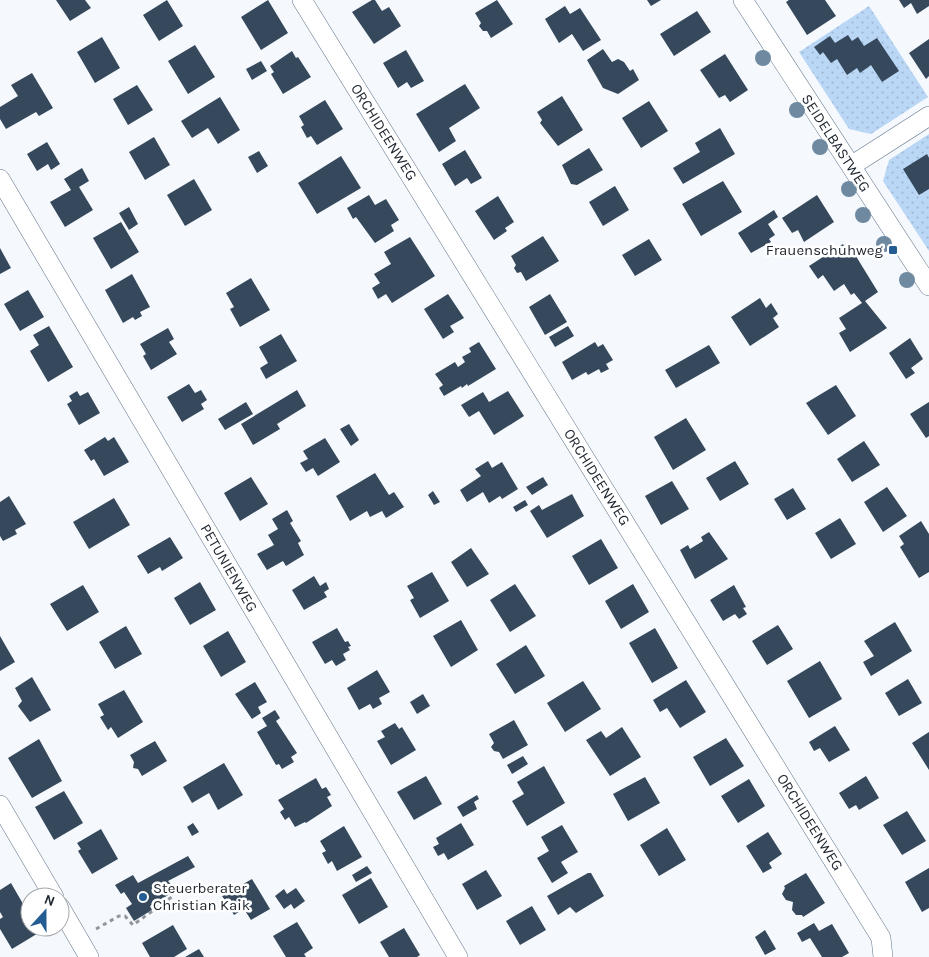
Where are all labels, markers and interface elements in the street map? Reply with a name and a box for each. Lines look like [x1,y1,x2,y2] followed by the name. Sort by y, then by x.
[347,80,421,184] street label: ORCHIDEENWEG
[798,91,874,195] street label: SEIDELBASTWEG
[766,241,884,259] place label: Frauenschuhweg
[887,244,899,256] marker: Frauenschuhweg
[560,425,634,529] street label: ORCHIDEENWEG
[197,521,261,615] street label: PETUNIENWEG
[773,770,847,874] street label: ORCHIDEENWEG
[153,879,250,914] place label: Steuerberater Christian Kaik
[20,887,70,937] north arrow
[42,891,57,910] text: N
[137,891,149,903] marker: Steuerberater Christian Kaik

